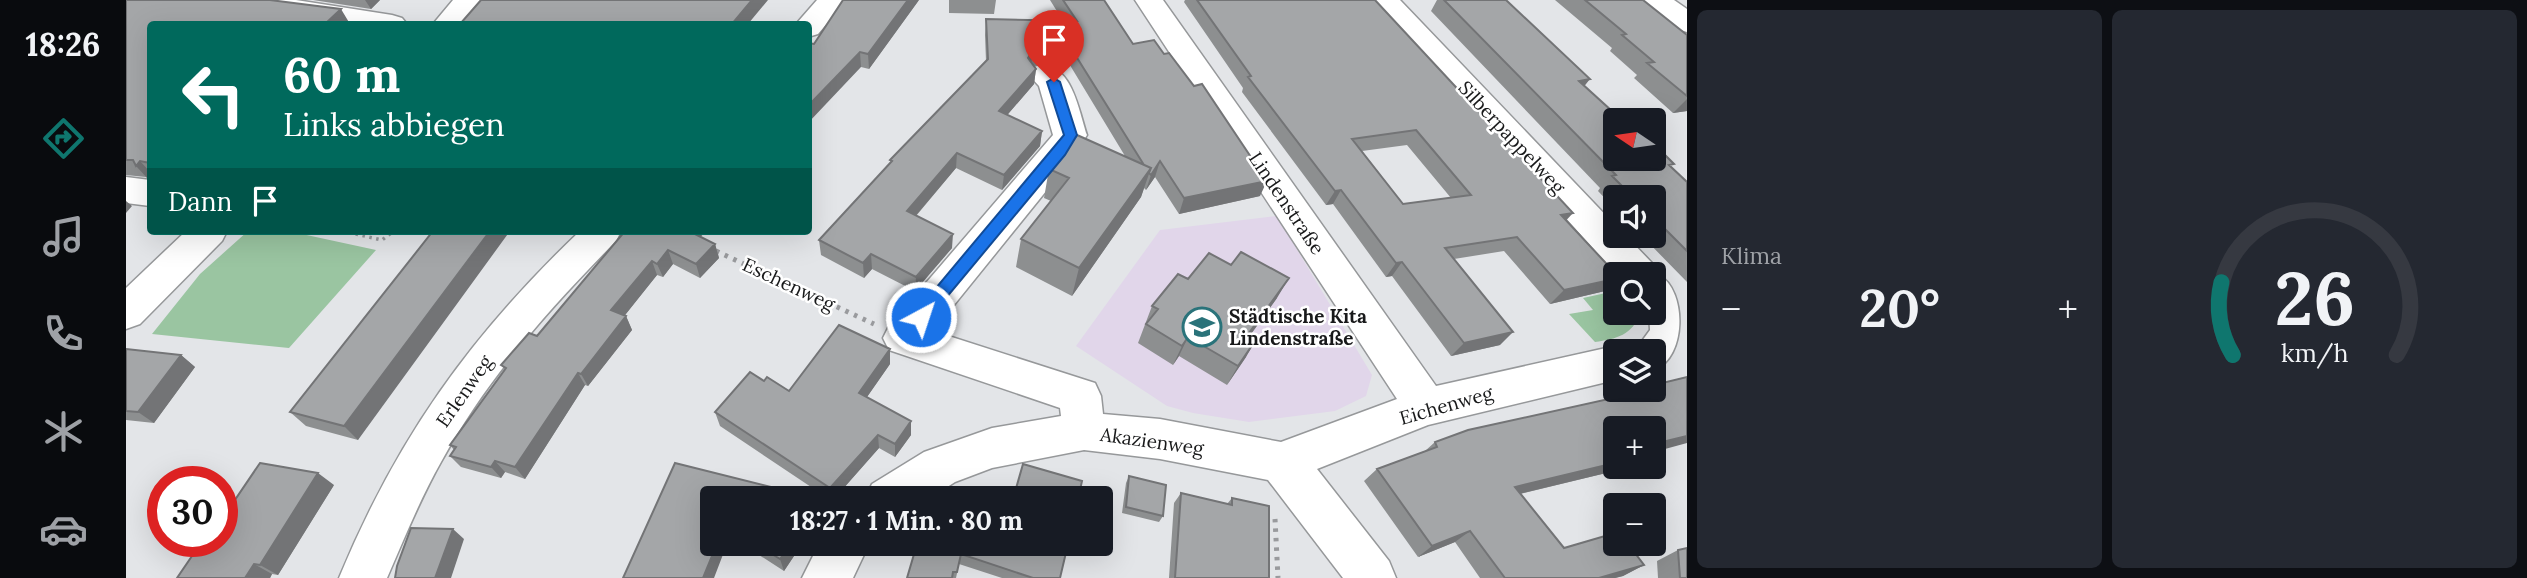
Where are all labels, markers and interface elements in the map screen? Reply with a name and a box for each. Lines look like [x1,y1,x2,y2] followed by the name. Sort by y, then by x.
[1024,10,1084,82] pin
[1035,21,1073,59] icon: arrive
[26,24,100,65] text: 18:26
[283,43,400,105] text: 60 m
[168,49,259,140] icon: left
[1454,76,1571,199] street label: Silberpappelweg
[283,104,505,145] text: Links abbiegen
[1603,108,1666,172] north arrow
[1603,108,1666,556] map controls
[39,114,88,163] icon: directions
[1244,147,1330,259] street label: Lindenstraße
[246,182,284,220] icon: arrive
[168,185,232,218] text: Dann
[1603,185,1666,248] button: sound
[39,212,88,261] icon: music
[1721,241,1782,270] text: Klima
[739,252,840,316] street label: Eschenweg
[2274,252,2355,345] text: 26
[1603,262,1666,325] button: search
[1859,275,1940,341] text: 20°
[884,280,958,354] position arrow
[1721,285,1741,333] text: −
[2058,285,2078,333] text: +
[1229,304,1367,350] place label: Städtische Kita Lindenstraße
[1181,306,1223,348] school or university icon: Städtische Kita Lindenstraße
[39,309,88,358] icon: phone
[2281,337,2348,369] text: km/h
[1603,339,1666,402] button: layers
[431,350,498,432] street label: Erlenweg
[1397,380,1496,430] street label: Eichenweg
[39,407,88,456] icon: climate
[1603,416,1666,479] button: +
[1098,422,1206,460] street label: Akazienweg
[147,466,238,557] speed limit sign: 30
[1603,493,1666,556] button: −
[790,504,1023,537] text: 18:27 · 1 Min. · 80 m
[39,505,88,554] icon: car

